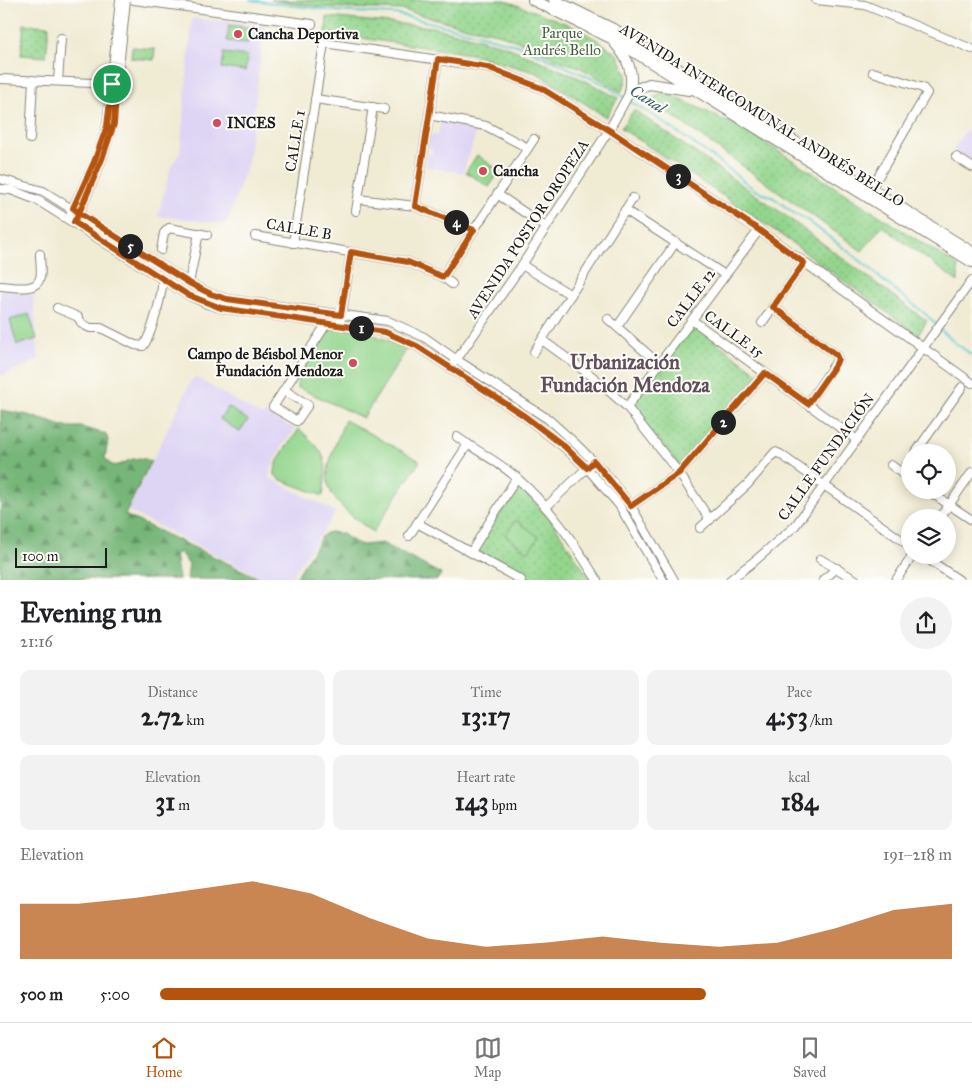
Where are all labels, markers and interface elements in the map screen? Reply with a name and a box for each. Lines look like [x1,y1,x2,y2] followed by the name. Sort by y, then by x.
[615,18,908,211] street label: AVENIDA INTERCOMUNAL ANDRÉS BELLO
[522,24,601,59] park label: Parque Andrés Bello
[248,25,359,44] place label: Cancha Deportiva
[232,28,244,40] marker: Cancha Deportiva
[91,63,133,105] pin
[98,70,126,98] icon: arrive
[627,81,671,118] water label: Canal
[281,109,309,173] street label: CALLE 1
[227,114,276,132] place label: INCES
[211,117,223,129] marker: INCES
[463,136,593,323] street label: AVENIDA POSTOR OROPEZA
[493,162,539,180] place label: Cancha
[666,164,690,188] pin: 3
[477,165,489,177] marker: Cancha
[676,168,681,185] text: 3
[444,210,468,234] pin: 4
[265,214,333,244] street label: CALLE B
[453,214,460,231] text: 4
[118,234,142,258] pin: 5
[127,238,134,255] text: 5
[663,264,720,331] street label: CALLE 12
[701,306,767,362] street label: CALLE 15
[348,316,374,340] pin: 1
[359,320,364,337] text: 1
[188,345,344,380] place label: Campo de Béisbol Menor Fundación Mendoza
[540,350,710,397] district label: Urbanización Fundación Mendoza
[347,357,359,369] marker: Campo de Béisbol Menor Fundación Mendoza
[773,389,878,524] street label: CALLE FUNDACIÓN
[710,410,736,434] pin: 2
[720,414,727,431] text: 2
[901,444,956,564] map controls
[901,444,956,499] button: locate
[901,509,956,564] button: layers
[15,544,108,568] scale bar
[22,548,59,565] text: 100 m
[20,595,162,630] text: Evening run
[900,597,952,649] button: share
[20,632,53,651] text: 21:16
[148,684,198,701] text: Distance
[470,684,501,701] text: Time
[787,684,812,701] text: Pace
[141,701,183,732] text: 2.72
[461,701,511,732] text: 13:17
[766,701,808,732] text: 4:53
[183,712,204,729] text: km
[808,712,833,729] text: /km
[145,769,200,786] text: Elevation
[457,769,515,786] text: Heart rate
[788,769,810,786] text: kcal
[155,786,175,817] text: 31
[455,786,489,817] text: 143
[781,786,818,817] text: 184
[175,797,190,814] text: m
[489,797,517,814] text: bpm
[20,845,84,864] text: Elevation
[883,845,952,864] text: 191–218 m
[20,985,63,1004] text: 500 m
[100,985,130,1004] text: 5:00
[146,1034,182,1081] tab: Home
[474,1034,502,1081] tab: Map
[793,1034,826,1081] tab: Saved

